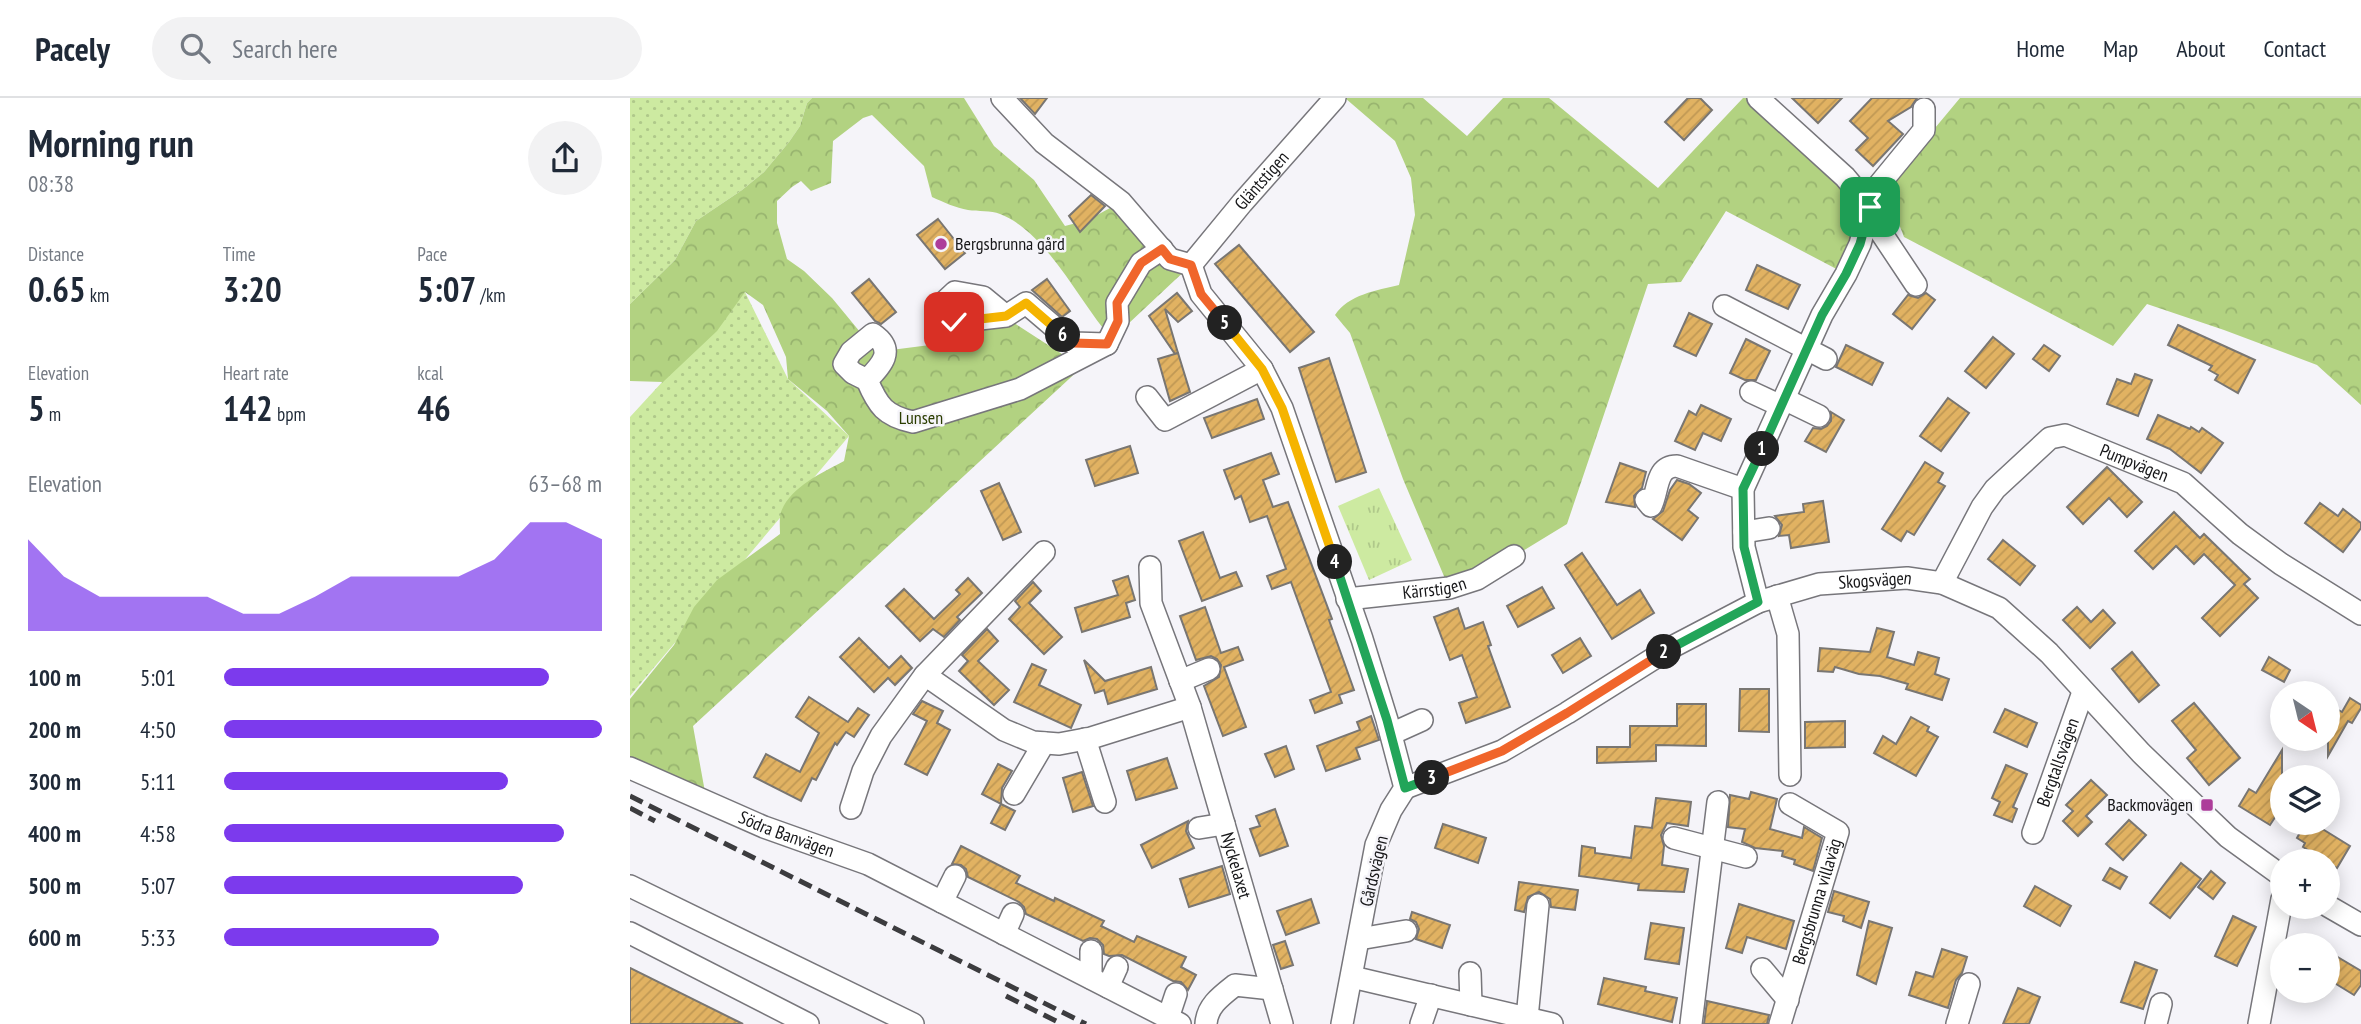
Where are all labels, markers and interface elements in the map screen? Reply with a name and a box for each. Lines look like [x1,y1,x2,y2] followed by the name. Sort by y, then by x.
[152,17,642,80] search box
[35,27,110,70] text: Pacely
[176,29,214,67] icon: search
[232,32,338,65] text: Search here
[2016,33,2065,64] text: Home
[2103,33,2138,64] text: Map
[2176,33,2225,64] text: About
[2263,33,2326,64] text: Contact
[28,118,194,167] text: Morning run
[528,121,602,195] button: share
[1229,146,1294,215] street label: Gläntstigen
[28,169,74,198] text: 08:38
[1840,177,1900,237] pin
[1851,188,1889,226] icon: arrive
[955,232,1065,255] place label: Bergsbrunna gård
[933,236,949,252] marker: Bergsbrunna gård
[28,242,84,266] text: Distance
[223,242,256,266] text: Time
[417,242,447,266] text: Pace
[28,266,86,312] text: 0.65
[223,266,282,312] text: 3:20
[417,266,476,312] text: 5:07
[86,283,109,307] text: km
[476,283,506,307] text: /km
[924,292,984,352] pin
[935,303,973,341] icon: check
[1208,306,1242,341] pin: 5
[1220,310,1229,334] text: 5
[1046,317,1080,352] pin: 6
[1058,322,1067,346] text: 6
[28,361,89,385] text: Elevation
[223,361,289,385] text: Heart rate
[417,361,443,385] text: kcal
[28,385,45,431] text: 5
[223,385,273,431] text: 142
[417,385,451,431] text: 46
[45,402,61,426] text: m
[273,402,306,426] text: bpm
[899,406,943,429] park label: Lunsen
[1744,432,1780,466] pin: 1
[1757,436,1766,460] text: 1
[2097,438,2172,487] street label: Pumpvägen
[28,469,102,498] text: Elevation
[529,469,602,498] text: 63–68 m
[1318,545,1352,580] pin: 4
[1330,549,1339,573] text: 4
[1838,566,1913,594] street label: Skogsvägen
[1401,571,1469,604] street label: Kärrstigen
[1646,634,1682,670] pin: 2
[1659,639,1668,663] text: 2
[28,663,81,692] text: 100 m
[140,663,176,692] text: 5:01
[2270,681,2340,751] north arrow
[2270,681,2340,1003] map controls
[28,715,81,744] text: 200 m
[140,715,176,744] text: 4:50
[2031,715,2084,810] street label: Bergtallsvägen
[1414,760,1450,796] pin: 3
[1427,765,1436,789] text: 3
[2270,765,2340,835] button: layers
[28,767,81,796] text: 300 m
[140,767,176,796] text: 5:11
[2107,793,2193,816] place label: Backmovägen
[2199,797,2215,813] marker: Backmovägen
[735,805,837,862] street label: Södra Banvägen
[28,819,81,848] text: 400 m
[140,819,176,848] text: 4:58
[1216,829,1257,901] street label: Nyckelaxet
[1354,833,1393,909] street label: Gårdsvägen
[1787,836,1846,967] street label: Bergsbrunna villaväg
[2270,849,2340,919] button: +
[28,871,81,900] text: 500 m
[140,871,176,900] text: 5:07
[28,923,81,952] text: 600 m
[140,923,176,952] text: 5:33
[2270,933,2340,1003] button: −

